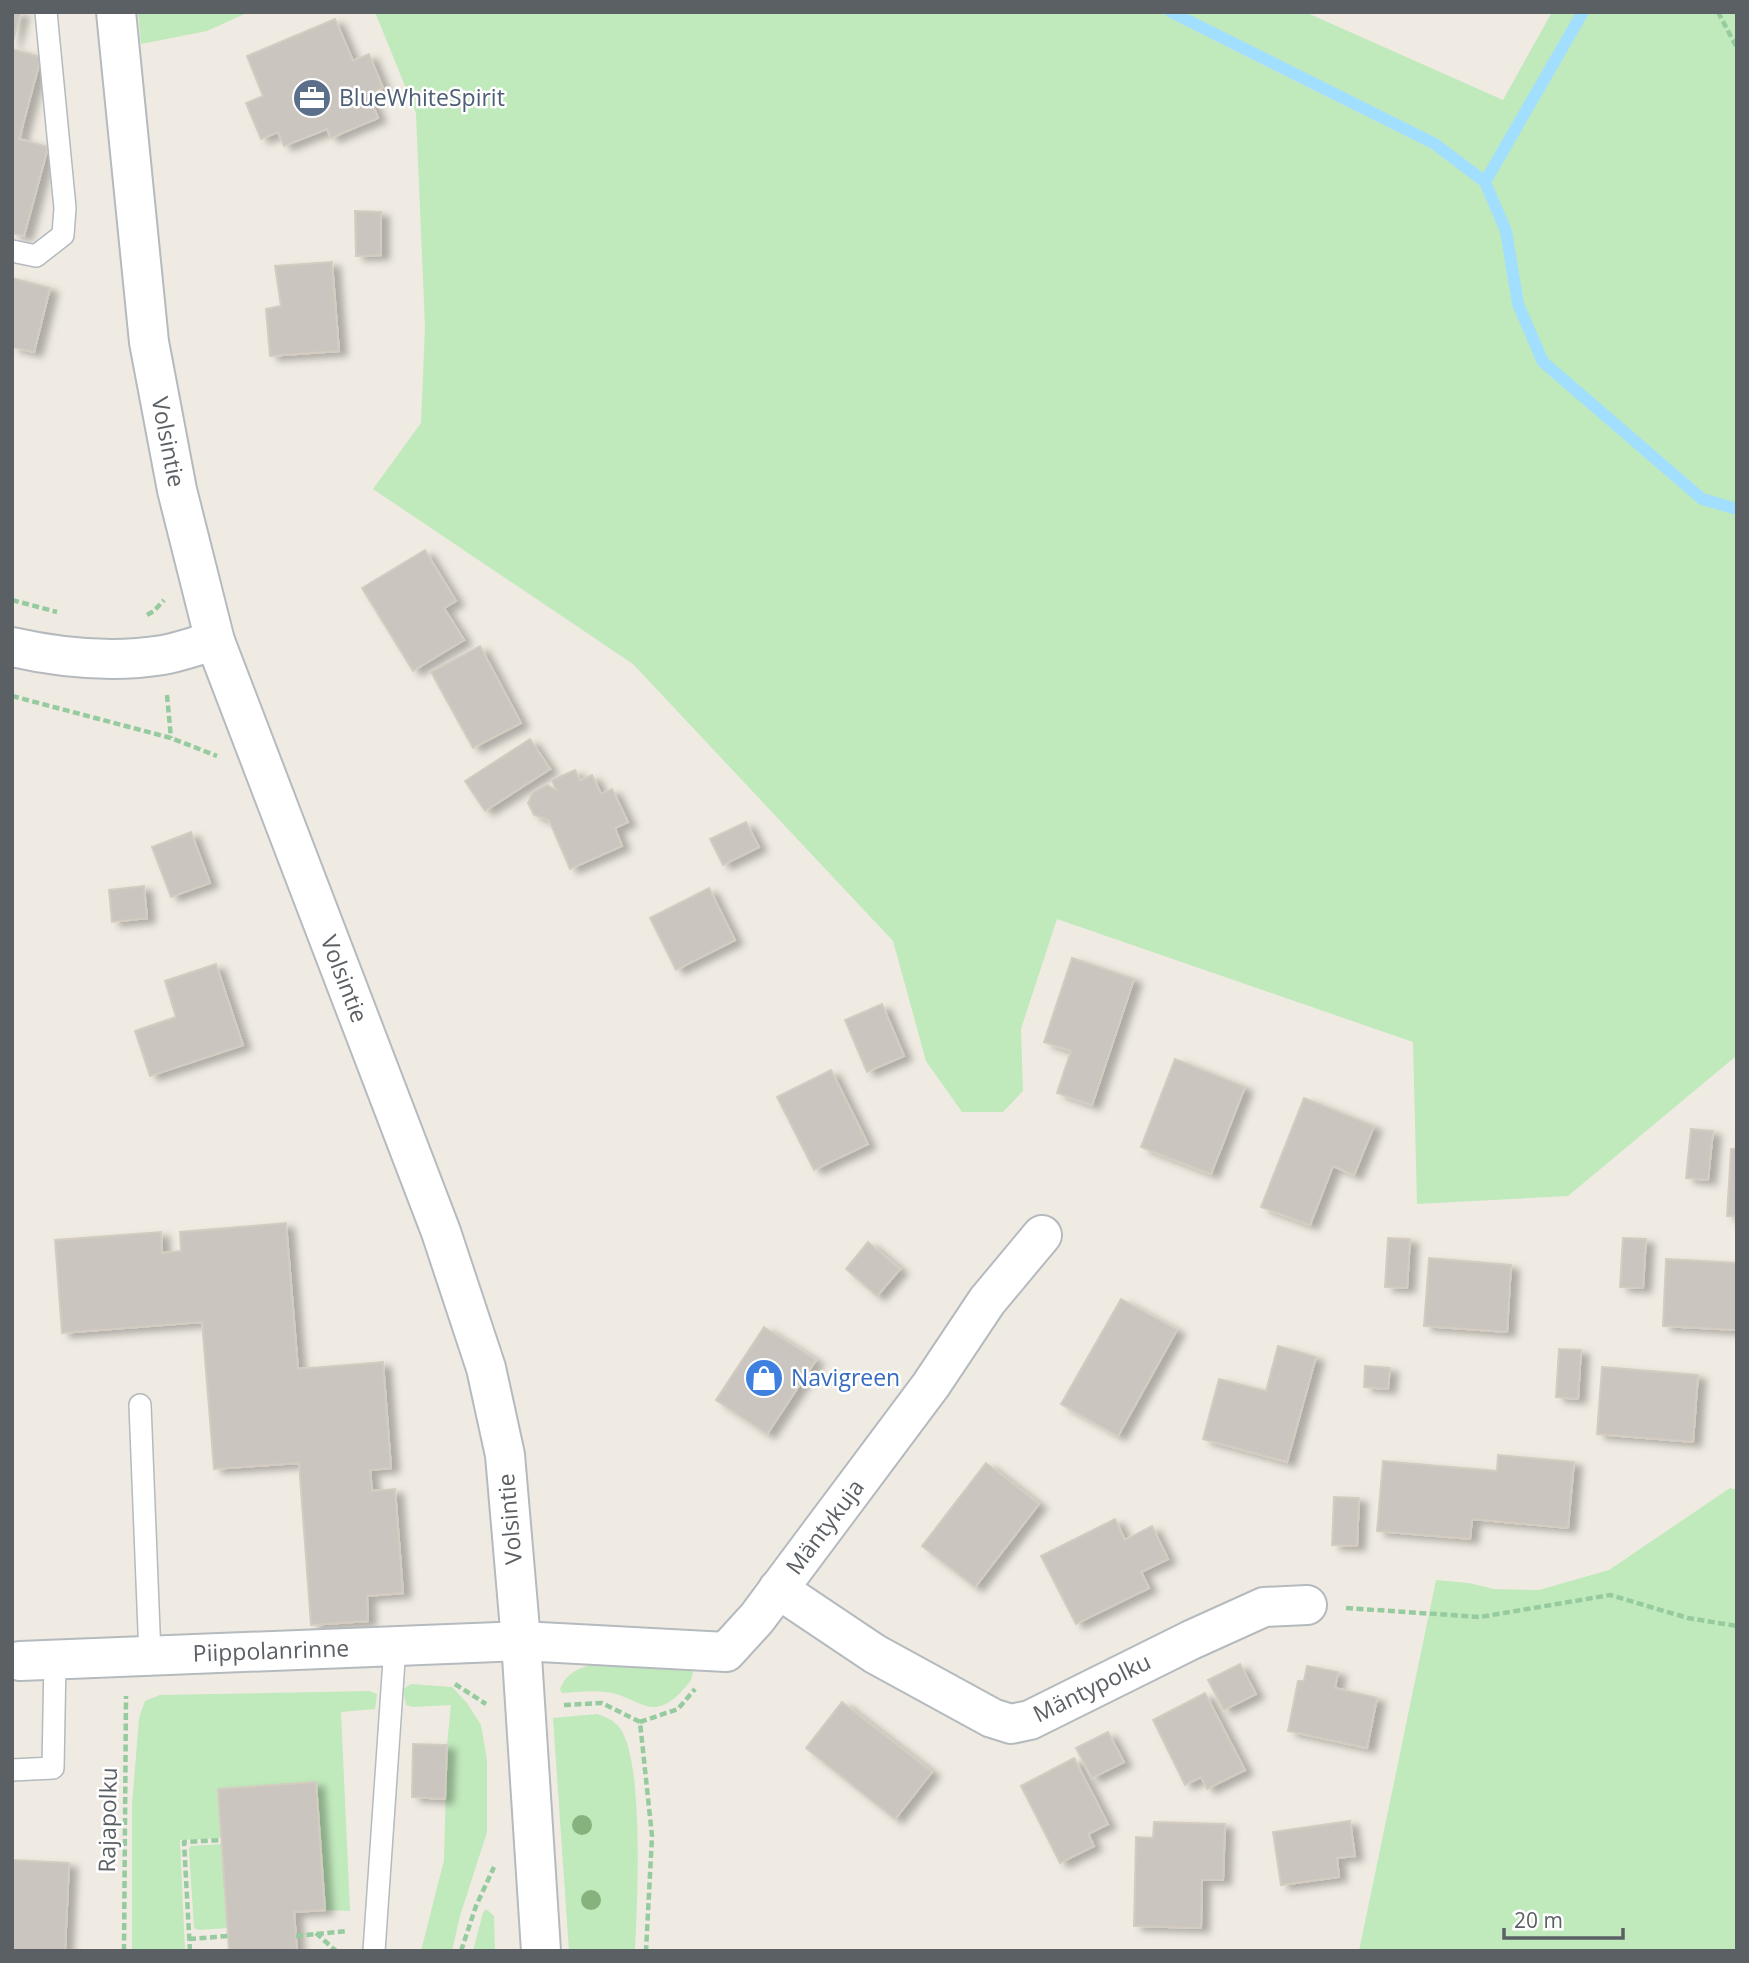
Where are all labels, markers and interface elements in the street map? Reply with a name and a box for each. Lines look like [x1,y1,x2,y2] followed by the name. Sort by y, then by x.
[291,77,333,119] office icon: BlueWhiteSpirit
[339,81,505,113] place label: BlueWhiteSpirit
[145,394,193,490] street label: Volsintie
[314,930,376,1027] street label: Volsintie
[743,1357,785,1399] shop icon: Navigreen
[791,1361,900,1393] place label: Navigreen
[489,1472,529,1566] street label: Volsintie
[778,1472,871,1581] street label: Mäntykuja
[192,1631,350,1669] street label: Piippolanrinne
[1027,1645,1156,1729] street label: Mäntypolku
[90,1767,124,1873] street label: Rajapolku
[1504,1896,1623,1940] scale bar
[1514,1906,1563,1934] text: 20 m

